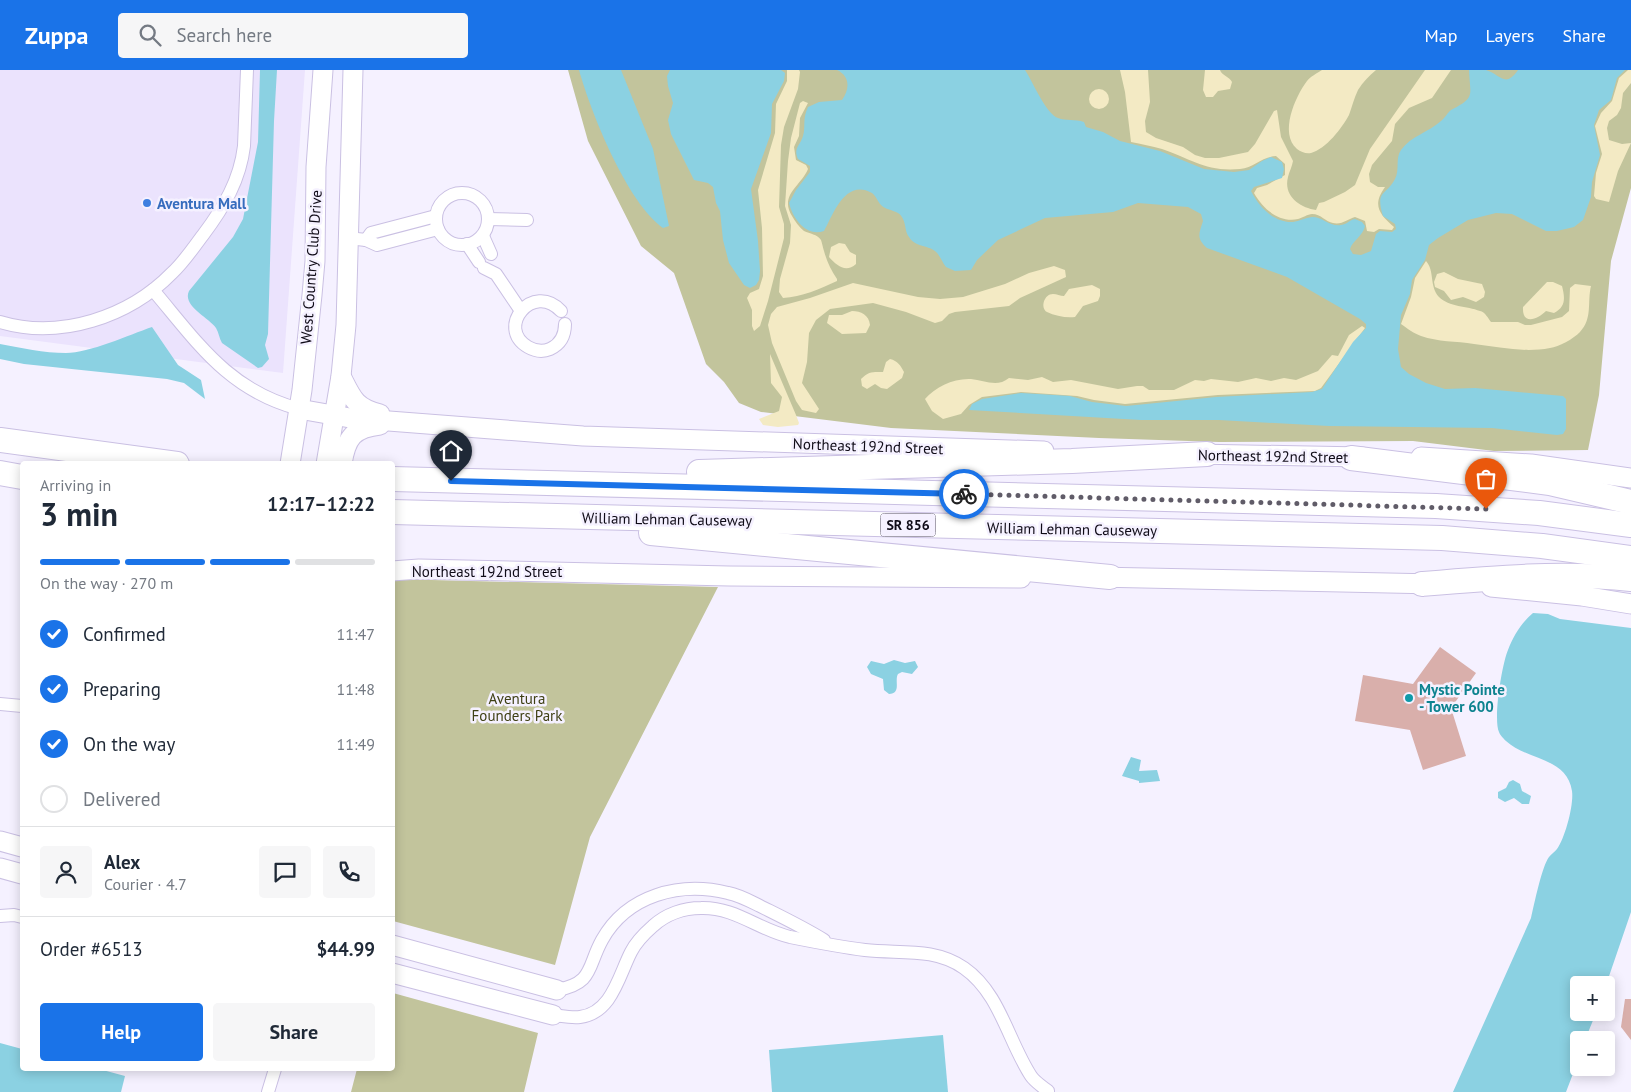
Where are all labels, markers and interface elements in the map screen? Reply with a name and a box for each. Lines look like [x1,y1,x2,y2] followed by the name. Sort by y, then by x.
[118,13,468,58] search box
[25,20,88,51] text: Zuppa
[136,21,164,49] icon: search
[176,23,272,47] text: Search here
[1425,24,1457,47] text: Map
[1485,24,1534,47] text: Layers
[1562,24,1606,47] text: Share
[296,189,326,345] street label: West Country Club Drive
[157,194,247,213] place label: Aventura Mall
[141,197,153,209] marker: Aventura Mall
[430,430,472,481] pin
[792,434,944,458] street label: Northeast 192nd Street
[437,437,465,465] icon: home
[1198,445,1348,467] street label: Northeast 192nd Street
[1465,458,1507,509] pin
[1472,465,1500,493] icon: bag
[939,469,989,519] courier
[40,475,111,495] text: Arriving in
[950,480,978,508] icon: bike
[267,492,375,516] text: 12:17–12:22
[40,493,118,535] text: 3 min
[582,508,752,530] street label: William Lehman Causeway
[880,514,936,536] road number: SR 856
[987,518,1157,540] street label: William Lehman Causeway
[412,562,562,581] street label: Northeast 192nd Street
[40,573,173,593] text: On the way · 270 m
[40,620,68,648] icon: check
[83,622,166,646] text: Confirmed
[337,624,375,644] text: 11:47
[40,675,68,703] icon: check
[83,677,161,701] text: Preparing
[337,679,375,699] text: 11:48
[1419,680,1505,716] place label: Mystic Pointe - Tower 600
[472,689,563,725] park label: Aventura Founders Park
[1403,692,1415,704] marker: Mystic Pointe - Tower 600
[40,730,68,758] icon: check
[83,732,175,756] text: On the way
[337,734,375,754] text: 11:49
[83,787,161,811] text: Delivered
[40,846,92,898] button: person
[259,846,311,898] button: chat
[323,846,375,898] button: phone
[104,850,140,874] text: Alex
[104,874,187,894] text: Courier · 4.7
[40,937,143,961] text: Order #6513
[316,937,375,961] text: $44.99
[1570,976,1615,1076] map controls
[1570,976,1615,1021] button: +
[40,1003,203,1061] button: Help
[213,1003,375,1061] button: Share
[1570,1031,1615,1076] button: −

